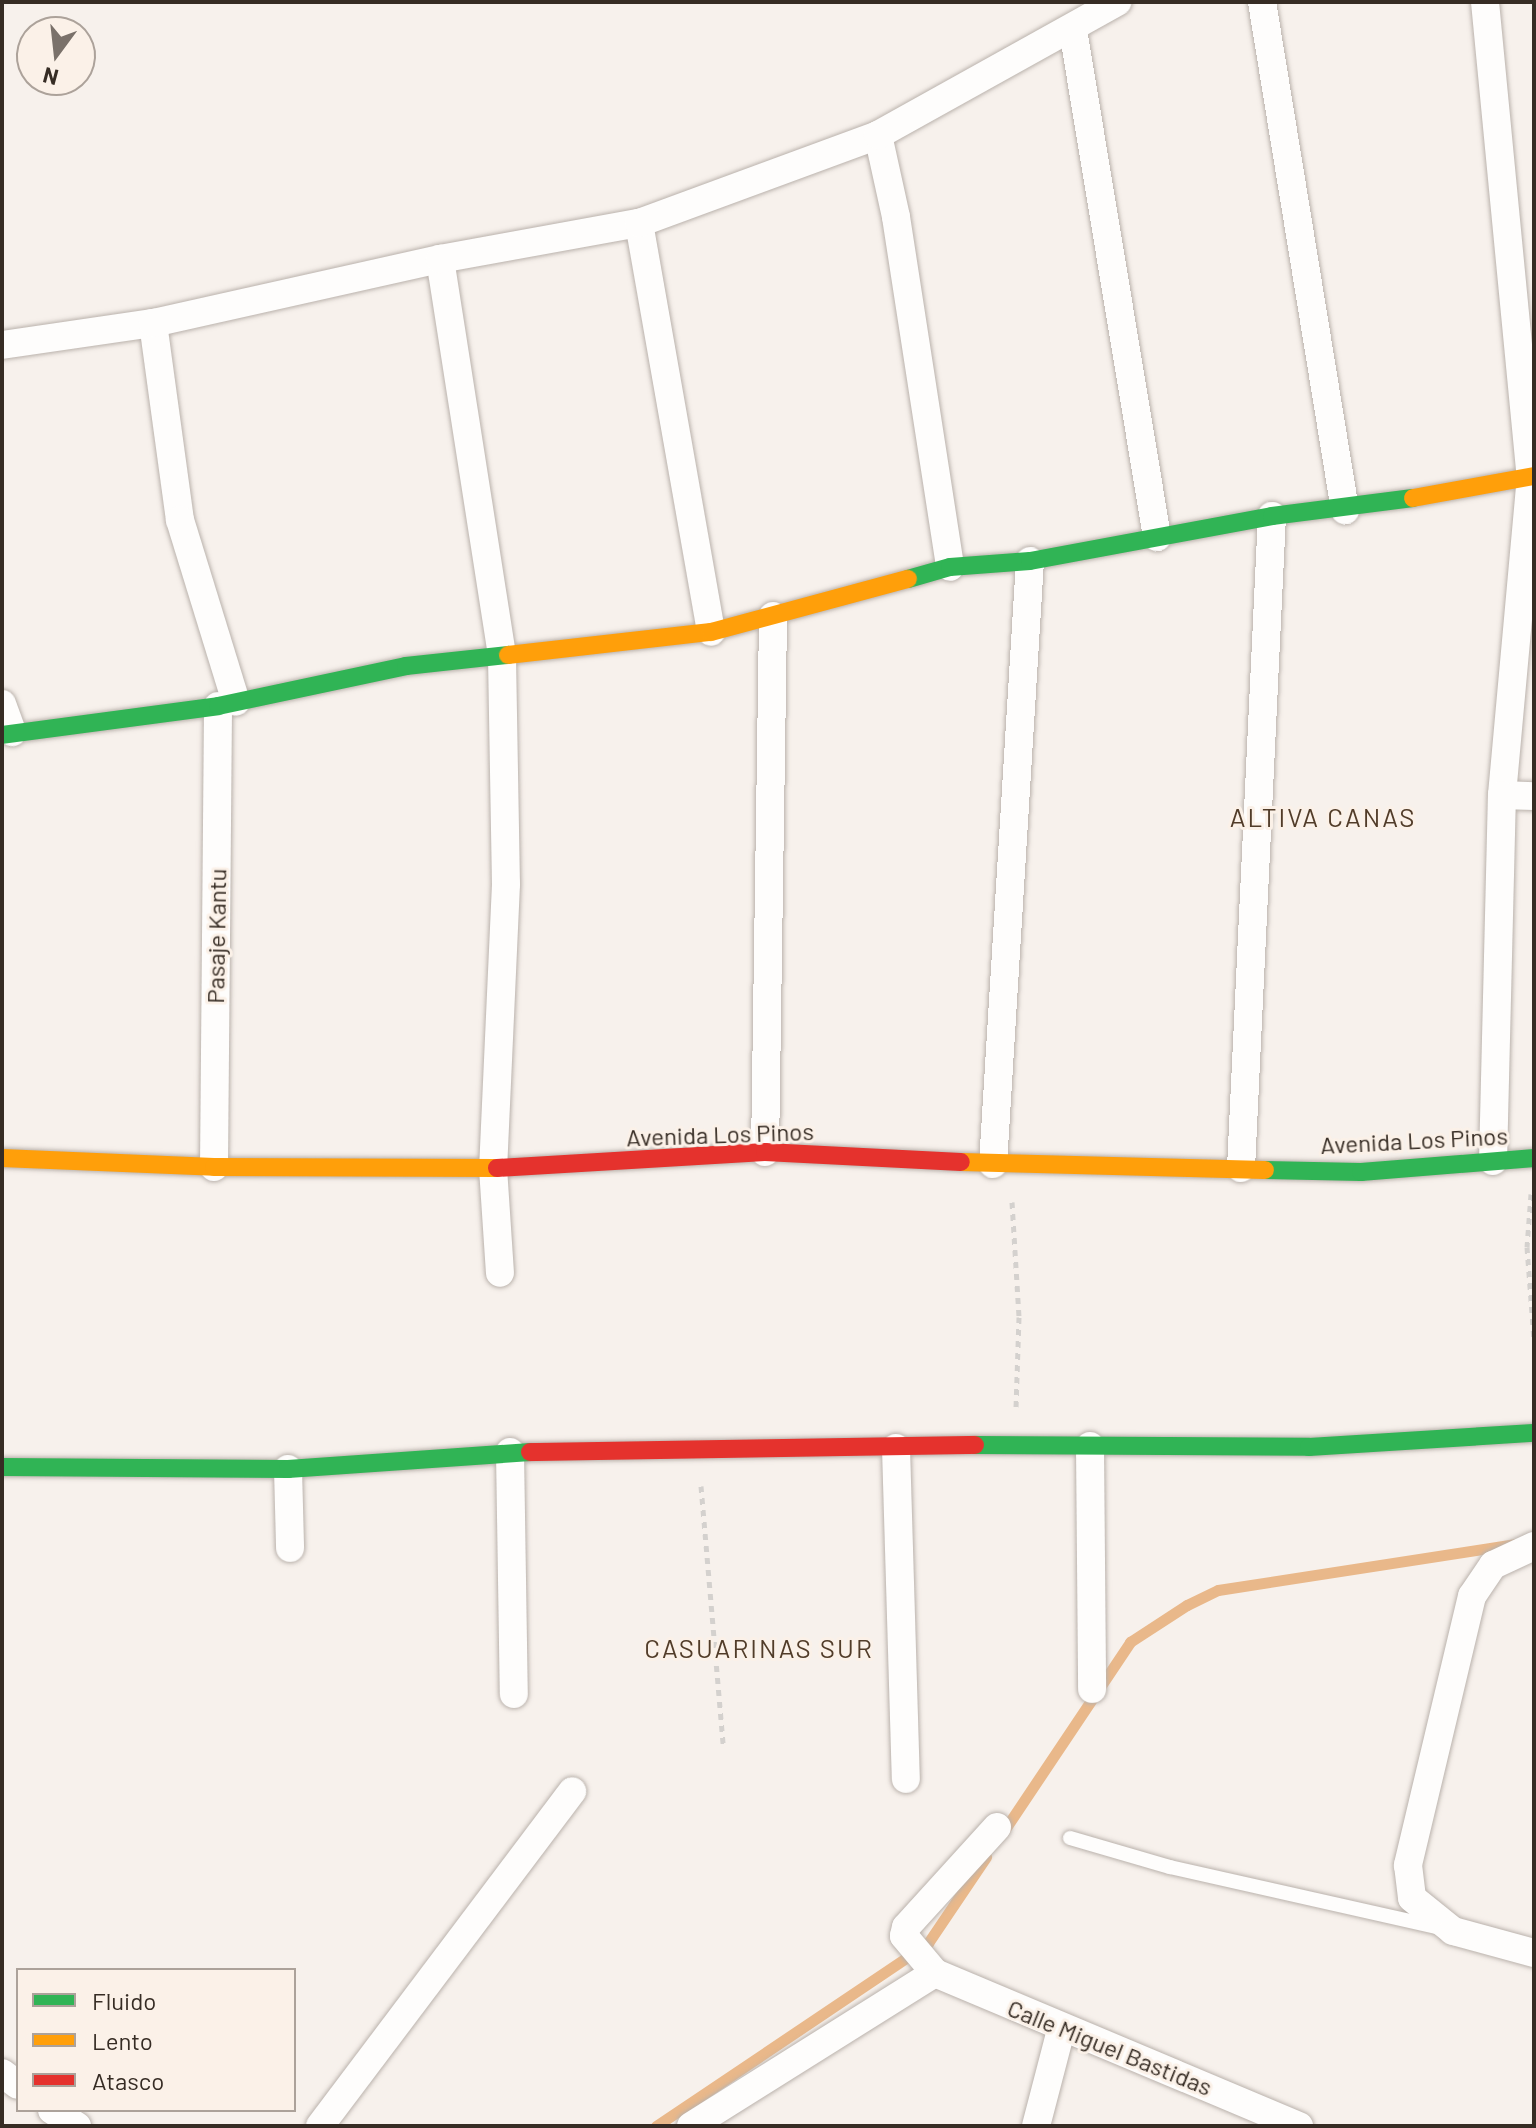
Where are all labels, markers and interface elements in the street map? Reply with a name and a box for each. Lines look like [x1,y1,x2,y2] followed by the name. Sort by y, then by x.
[16,16,96,96] north arrow
[40,63,61,92] text: N
[1230,801,1416,833] district label: ALTIVA CANAS
[200,868,232,1004] street label: Pasaje Kantu
[626,1116,814,1152] street label: Avenida Los Pinos
[1320,1121,1508,1159] street label: Avenida Los Pinos
[644,1632,874,1664] district label: CASUARINAS SUR
[16,1968,296,2112] legend
[92,1986,156,2015] text: Fluido
[1004,1993,1216,2101] street label: Calle Miguel Bastidas
[92,2026,153,2055] text: Lento
[92,2066,164,2095] text: Atasco

